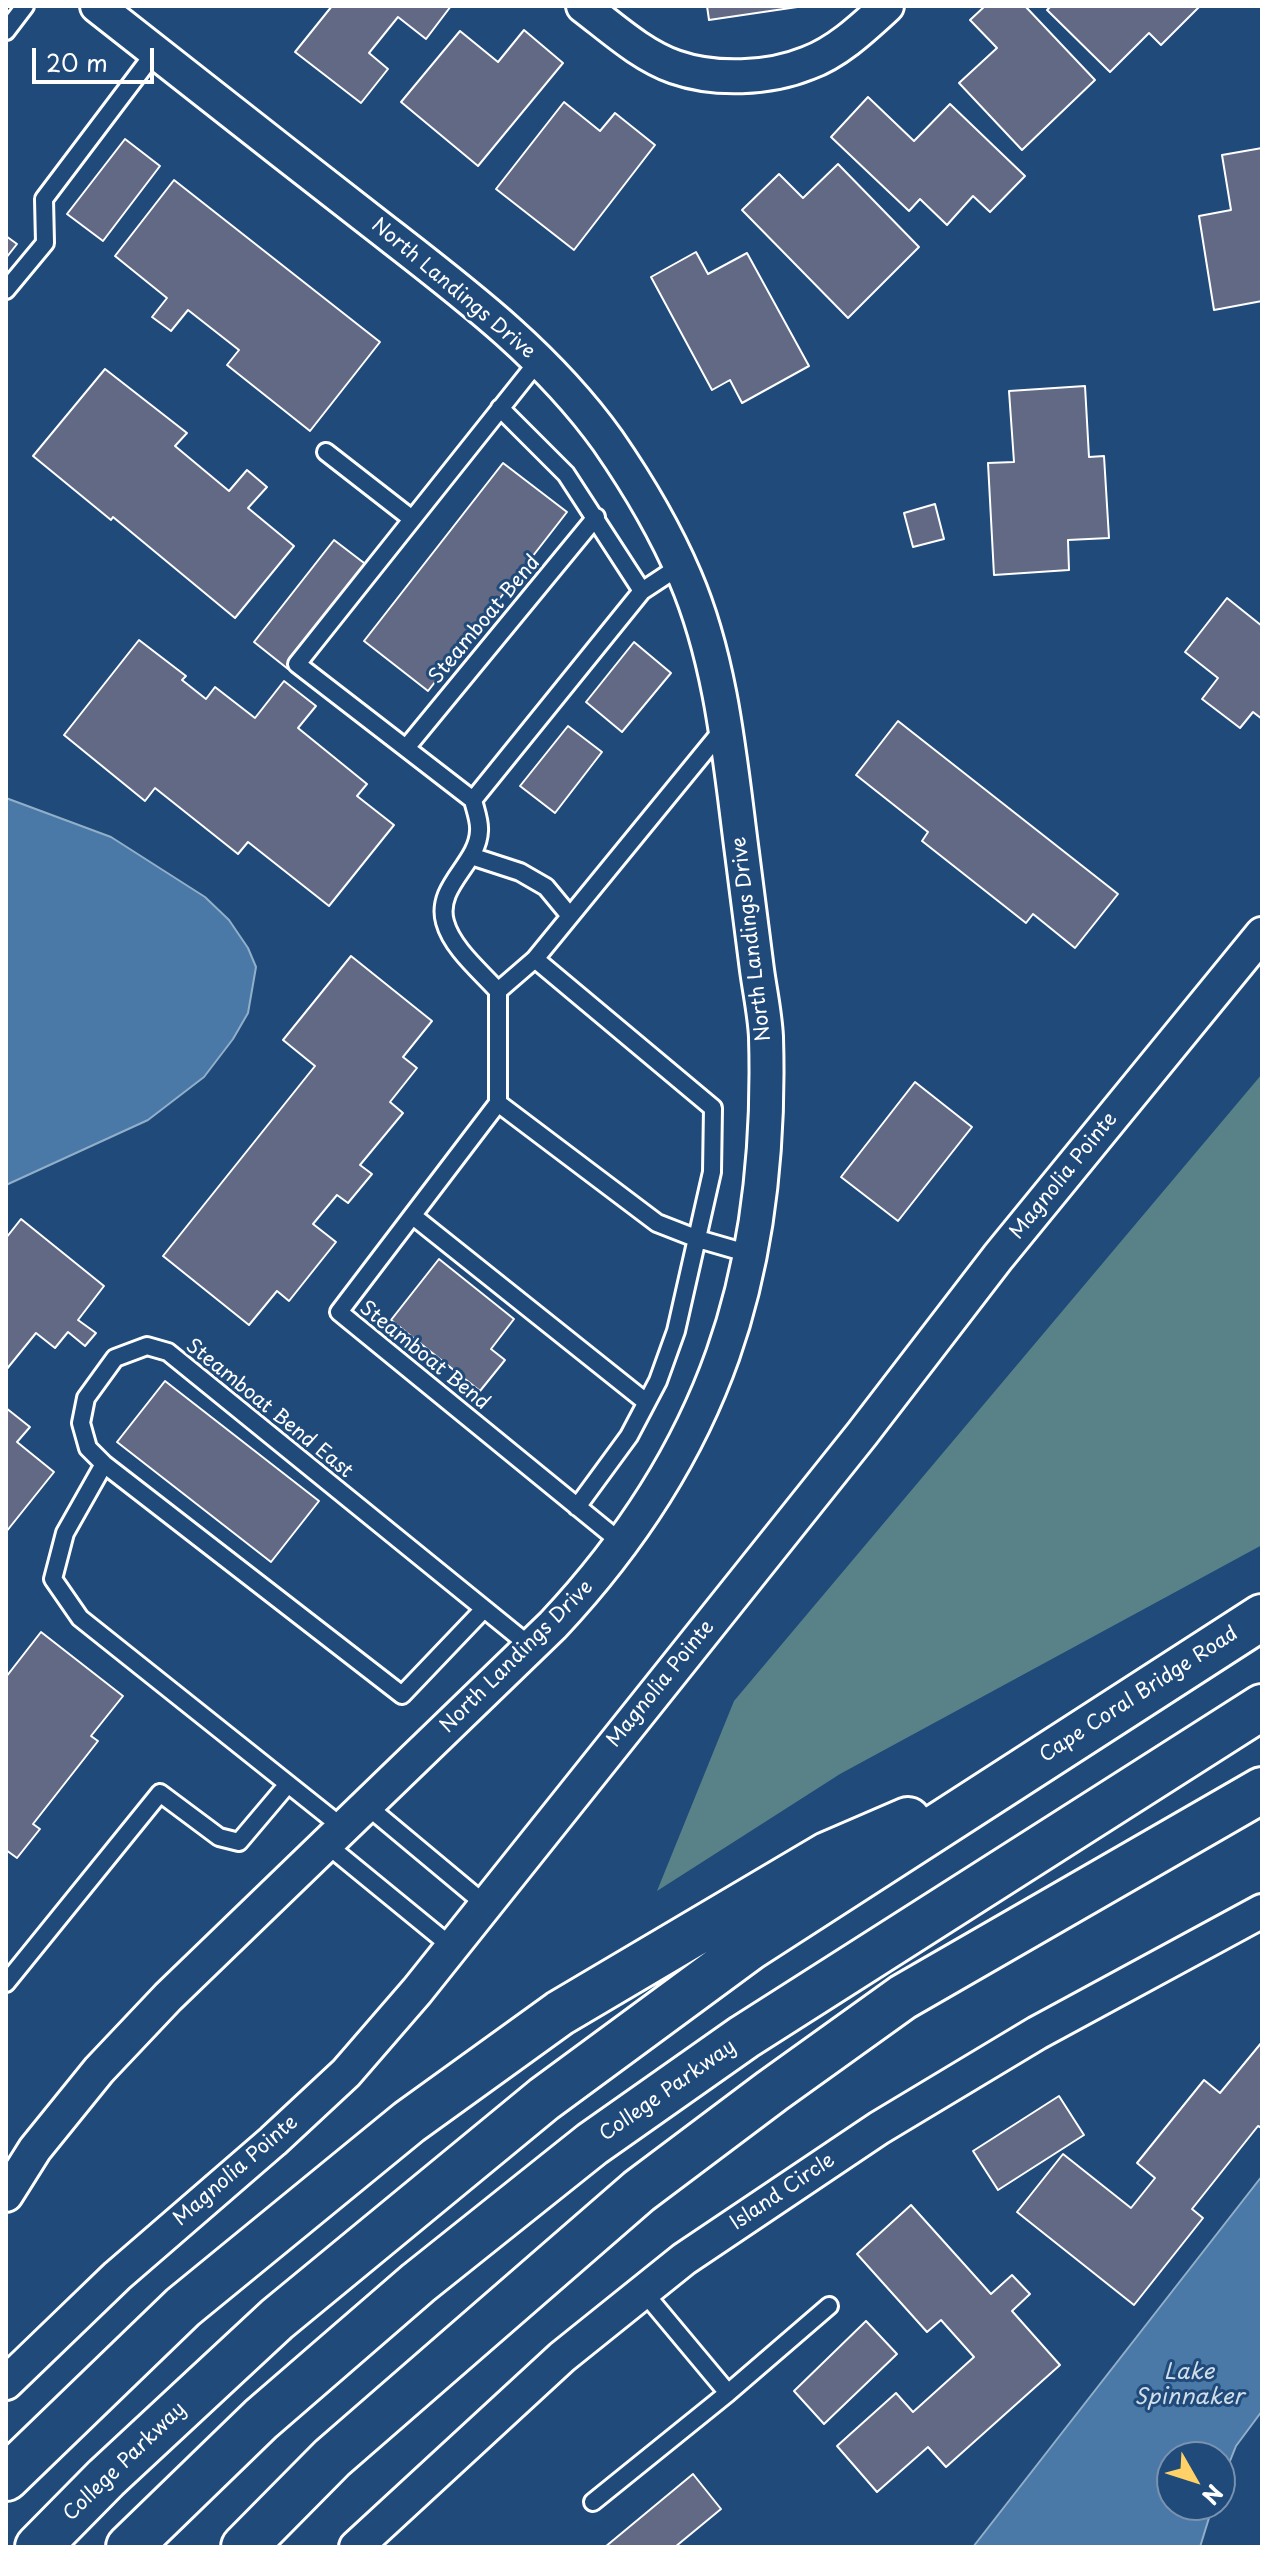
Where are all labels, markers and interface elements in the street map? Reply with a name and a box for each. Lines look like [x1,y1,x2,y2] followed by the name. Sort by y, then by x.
[36,32,158,82] scale bar
[46,44,108,80] text: 20 m
[366,214,540,364] street label: North Landings Drive
[424,551,546,689] street label: Steamboat Bend
[728,835,776,1043] street label: North Landings Drive
[1005,1108,1123,1244] street label: Magnolia Pointe
[354,1296,494,1416] street label: Steamboat Bend
[181,1334,357,1484] street label: Steamboat Bend East
[436,1576,598,1738] street label: North Landings Drive
[602,1616,720,1752] street label: Magnolia Pointe
[1035,1622,1243,1768] street label: Cape Coral Bridge Road
[595,2035,741,2147] street label: College Parkway
[169,2111,303,2231] street label: Magnolia Pointe
[726,2148,840,2236] street label: Island Circle
[1134,2360,1244,2412] water label: Lake Spinnaker
[59,2398,191,2526] street label: College Parkway
[1156,2441,1236,2521] north arrow
[1195,2478,1232,2512] text: N

